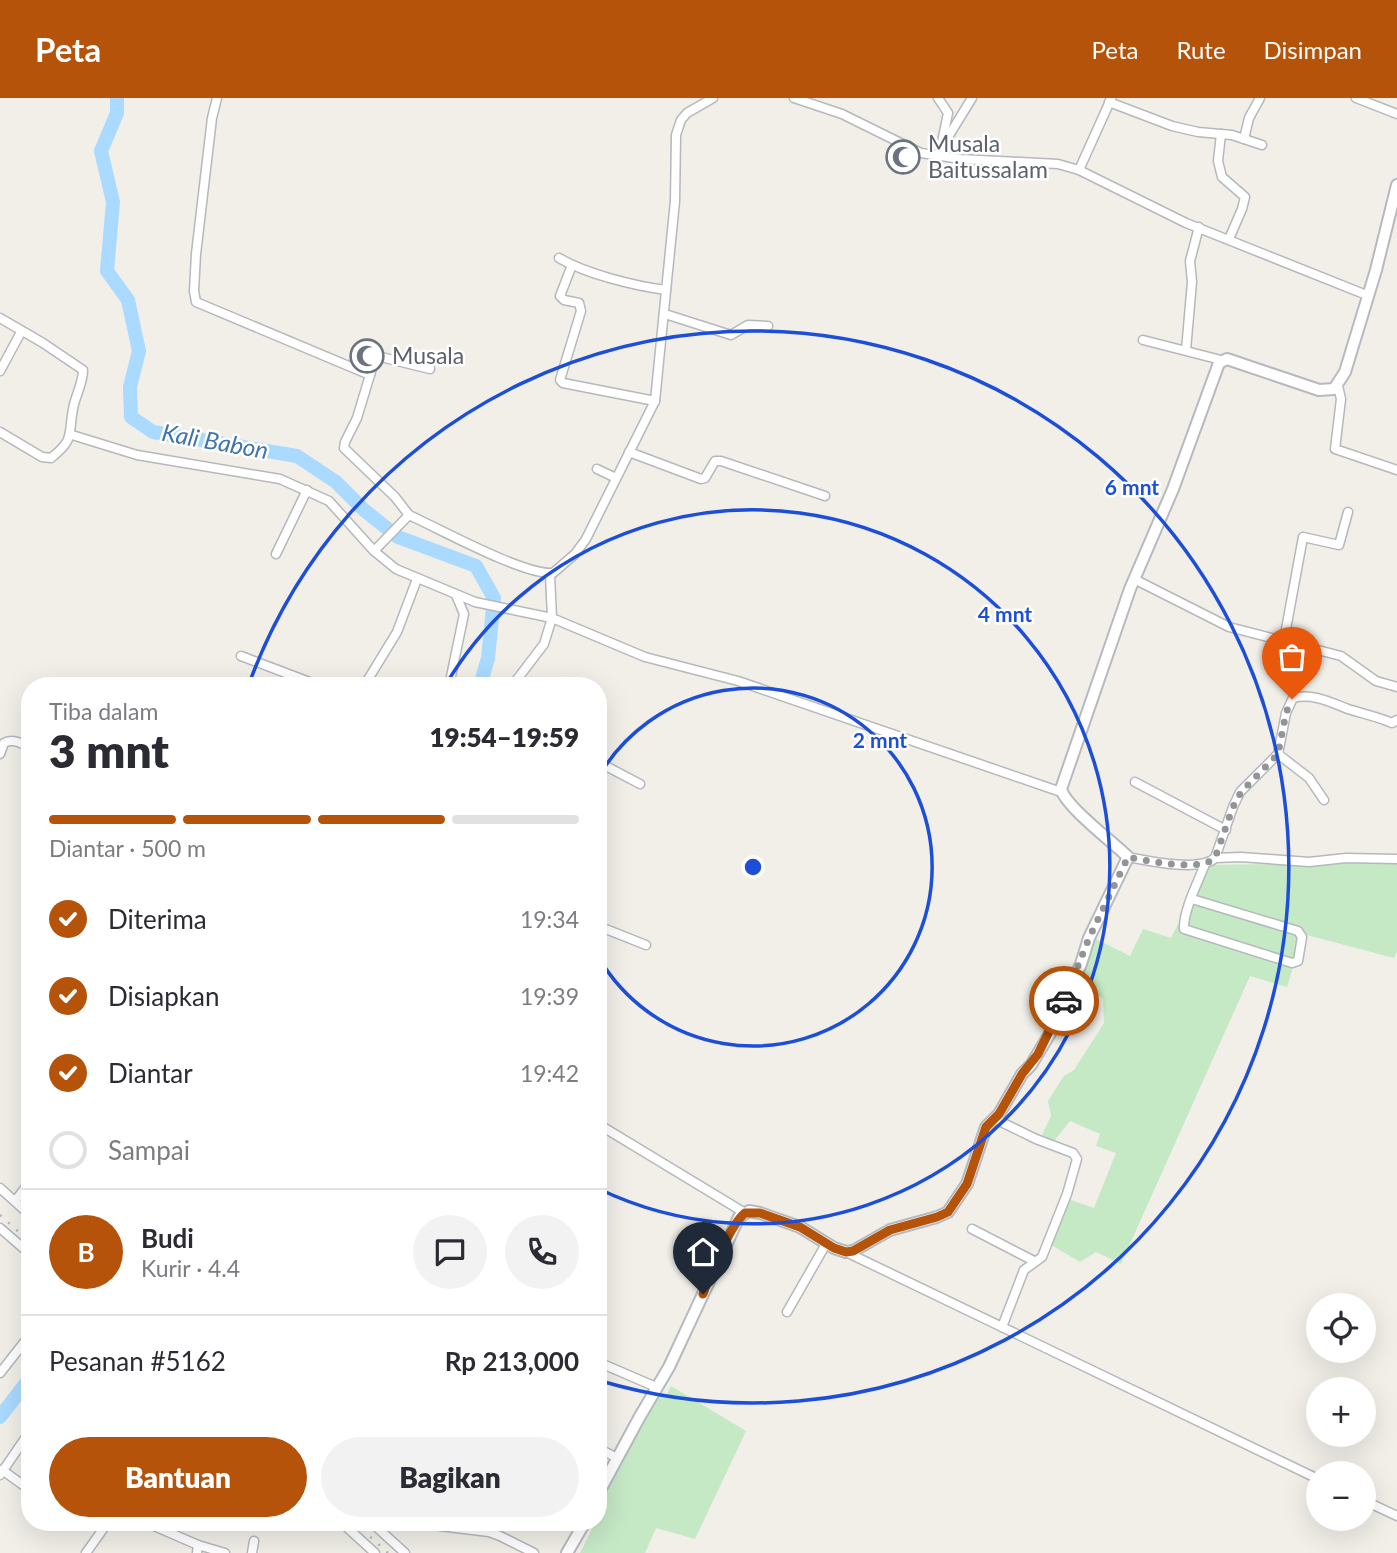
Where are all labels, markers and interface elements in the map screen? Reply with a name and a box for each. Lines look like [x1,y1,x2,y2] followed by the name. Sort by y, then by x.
[35,29,101,69] text: Peta
[1092,35,1138,64] text: Peta
[1176,35,1226,64] text: Rute
[1264,35,1362,64] text: Disimpan
[928,129,1048,183] place label: Musala Baitussalam
[884,138,922,176] mosque icon: Musala Baitussalam
[348,337,386,375] mosque icon: Musala
[392,341,464,369] place label: Musala
[160,417,271,464] water label: Kali Babon
[1105,474,1159,499] text: 6 mnt
[978,601,1032,626] text: 4 mnt
[1262,627,1322,699] pin
[1273,638,1311,676] icon: bag
[49,697,158,725] text: Tiba dalam
[429,721,579,753] text: 19:54–19:59
[49,723,169,778] text: 3 mnt
[853,727,907,752] text: 2 mnt
[49,834,206,862] text: Diantar · 500 m
[741,855,765,879] centre of rings
[49,900,87,938] icon: check
[108,903,207,935] text: Diterima
[520,905,579,933] text: 19:34
[1029,966,1099,1036] courier
[49,977,87,1015] icon: check
[108,980,219,1012] text: Disiapkan
[520,982,579,1010] text: 19:39
[1045,982,1083,1020] icon: car
[49,1054,87,1092] icon: check
[108,1057,193,1089] text: Diantar
[520,1059,579,1087] text: 19:42
[108,1134,190,1166] text: Sampai
[413,1215,487,1289] button: chat
[505,1215,579,1289] button: phone
[141,1222,194,1254] text: Budi
[673,1222,733,1294] pin
[684,1233,722,1271] icon: home
[77,1236,95,1268] text: B
[141,1254,240,1282] text: Kurir · 4.4
[1306,1293,1376,1531] map controls
[1306,1293,1376,1363] button: locate
[49,1345,226,1377] text: Pesanan #5162
[445,1345,579,1377] text: Rp 213,000
[1306,1377,1376,1447] button: +
[49,1437,307,1517] button: Bantuan
[321,1437,579,1517] button: Bagikan
[1306,1461,1376,1531] button: −

